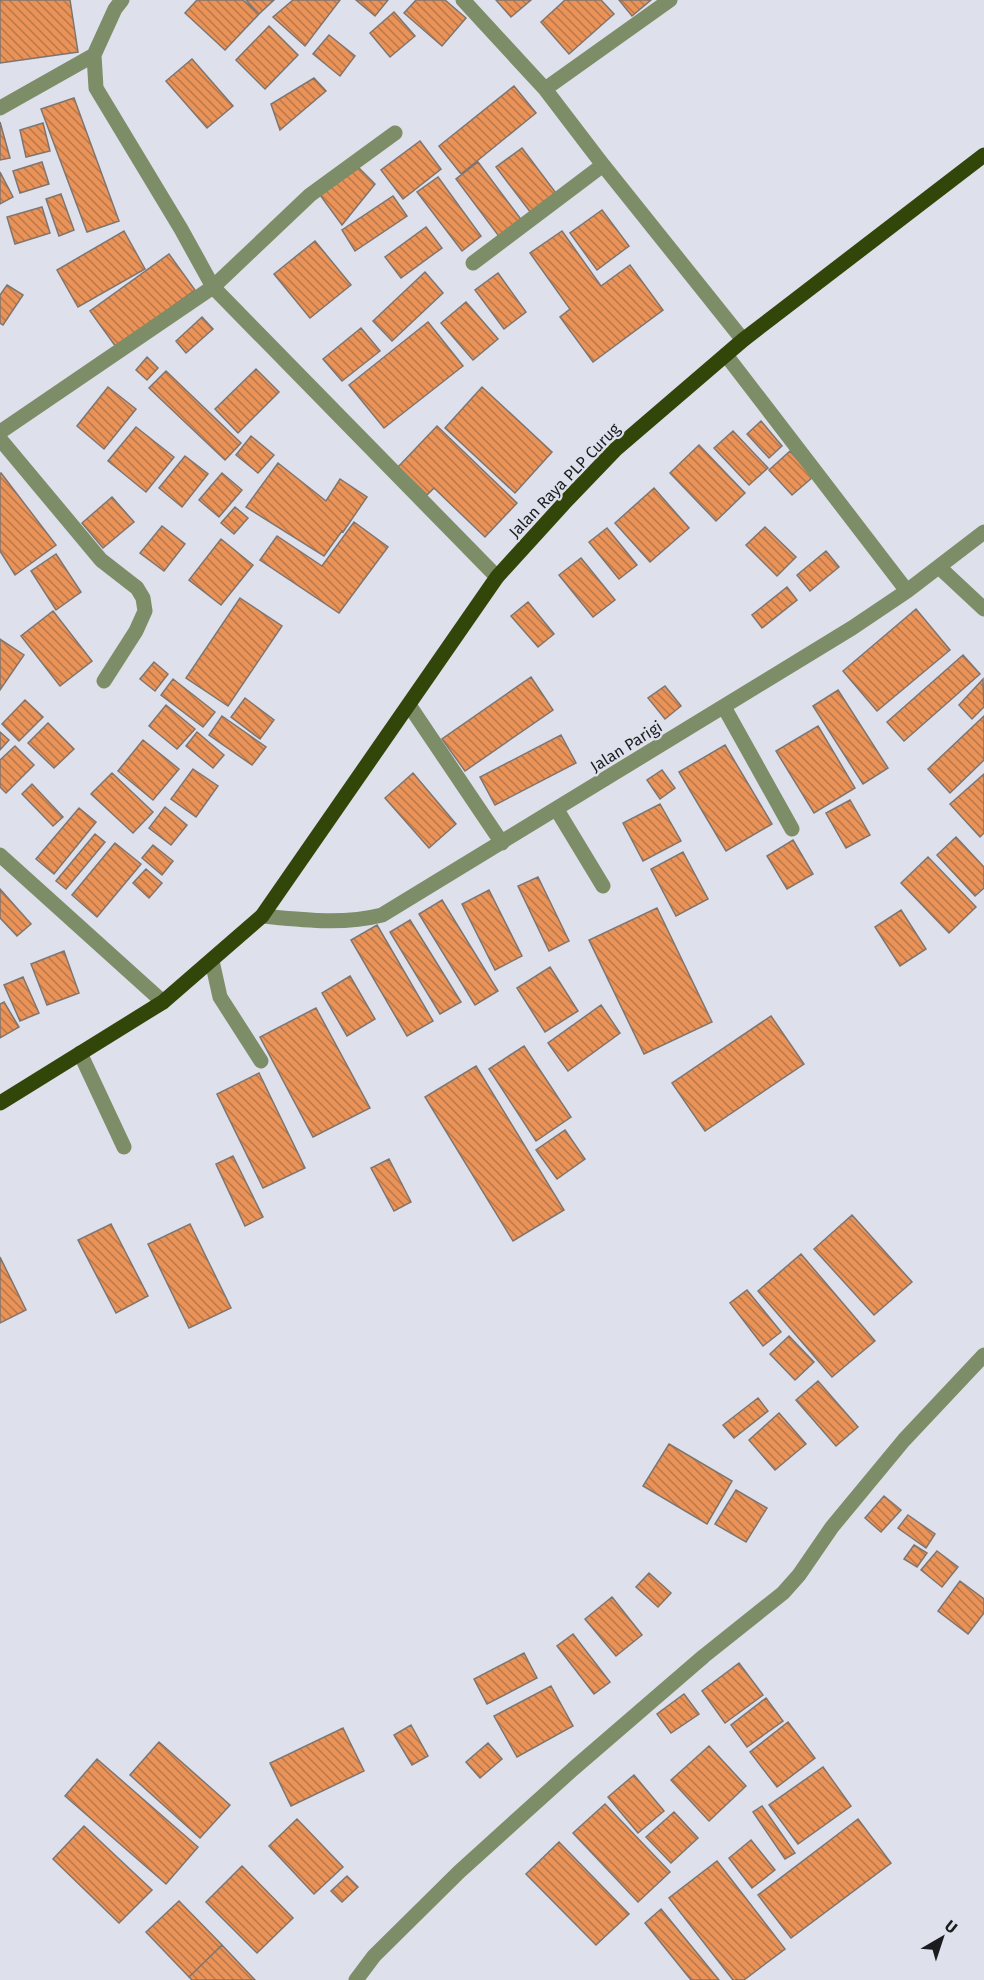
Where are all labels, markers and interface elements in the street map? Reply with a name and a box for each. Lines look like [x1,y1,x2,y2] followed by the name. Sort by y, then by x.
[505,419,624,541] street label: Jalan Raya PLP Curug
[587,717,666,776] street label: Jalan Parigi
[912,1908,972,1968] north arrow
[941,1916,961,1937] text: U

